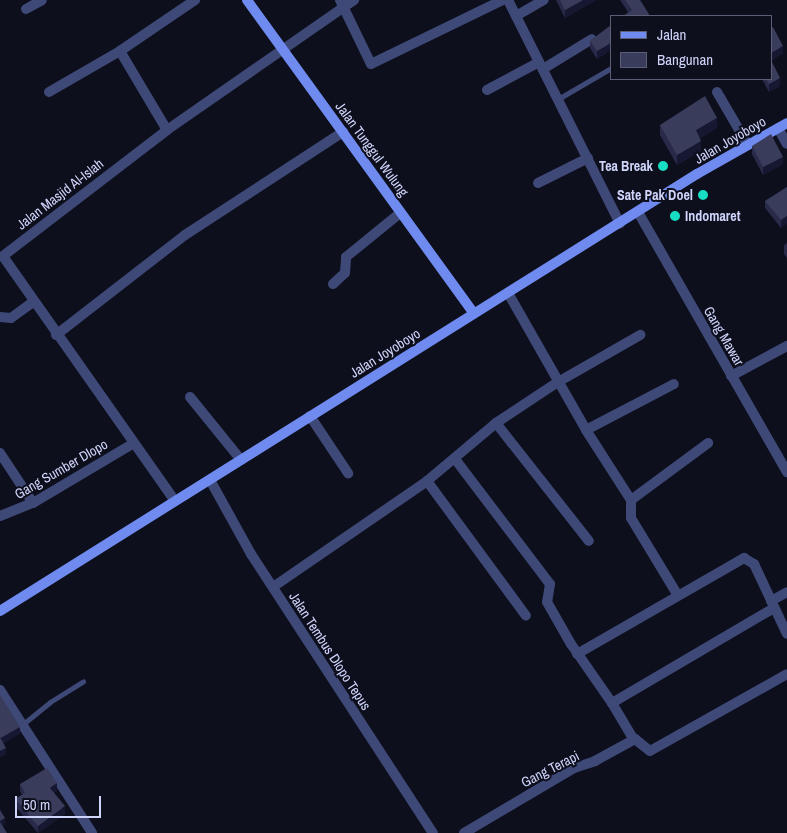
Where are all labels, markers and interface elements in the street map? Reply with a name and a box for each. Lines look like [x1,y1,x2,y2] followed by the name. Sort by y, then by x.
[610,15,772,80] legend
[657,24,686,45] text: Jalan
[657,49,713,70] text: Bangunan
[332,98,412,200] street label: Jalan Tunggul Wulung
[691,113,769,167] street label: Jalan Joyoboyo
[13,155,107,233] street label: Jalan Masjid Al-Islah
[599,158,653,174] place label: Tea Break
[657,160,669,172] marker: Tea Break
[617,187,693,203] place label: Sate Pak Doel
[697,189,709,201] marker: Sate Pak Doel
[685,208,740,224] place label: Indomaret
[669,210,681,222] marker: Indomaret
[700,303,748,369] street label: Gang Mawar
[347,325,423,381] street label: Jalan Joyoboyo
[11,436,111,502] street label: Gang Sumber Dlopo
[285,589,375,713] street label: Jalan Tembus Dlopo Tepus
[518,747,582,791] street label: Gang Terapi
[18,786,104,818] scale bar
[23,794,50,815] text: 50 m

